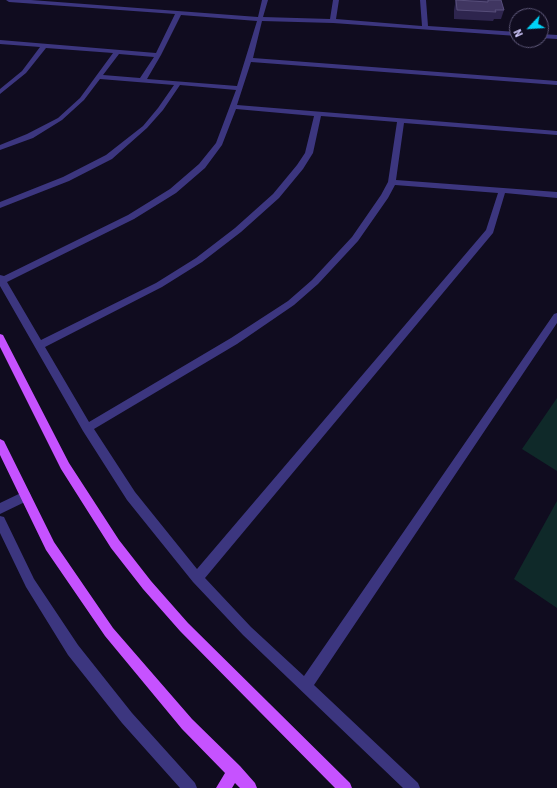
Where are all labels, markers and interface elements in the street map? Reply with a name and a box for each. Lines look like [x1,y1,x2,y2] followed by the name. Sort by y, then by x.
[509,8,549,48] north arrow
[510,26,527,39] text: N

